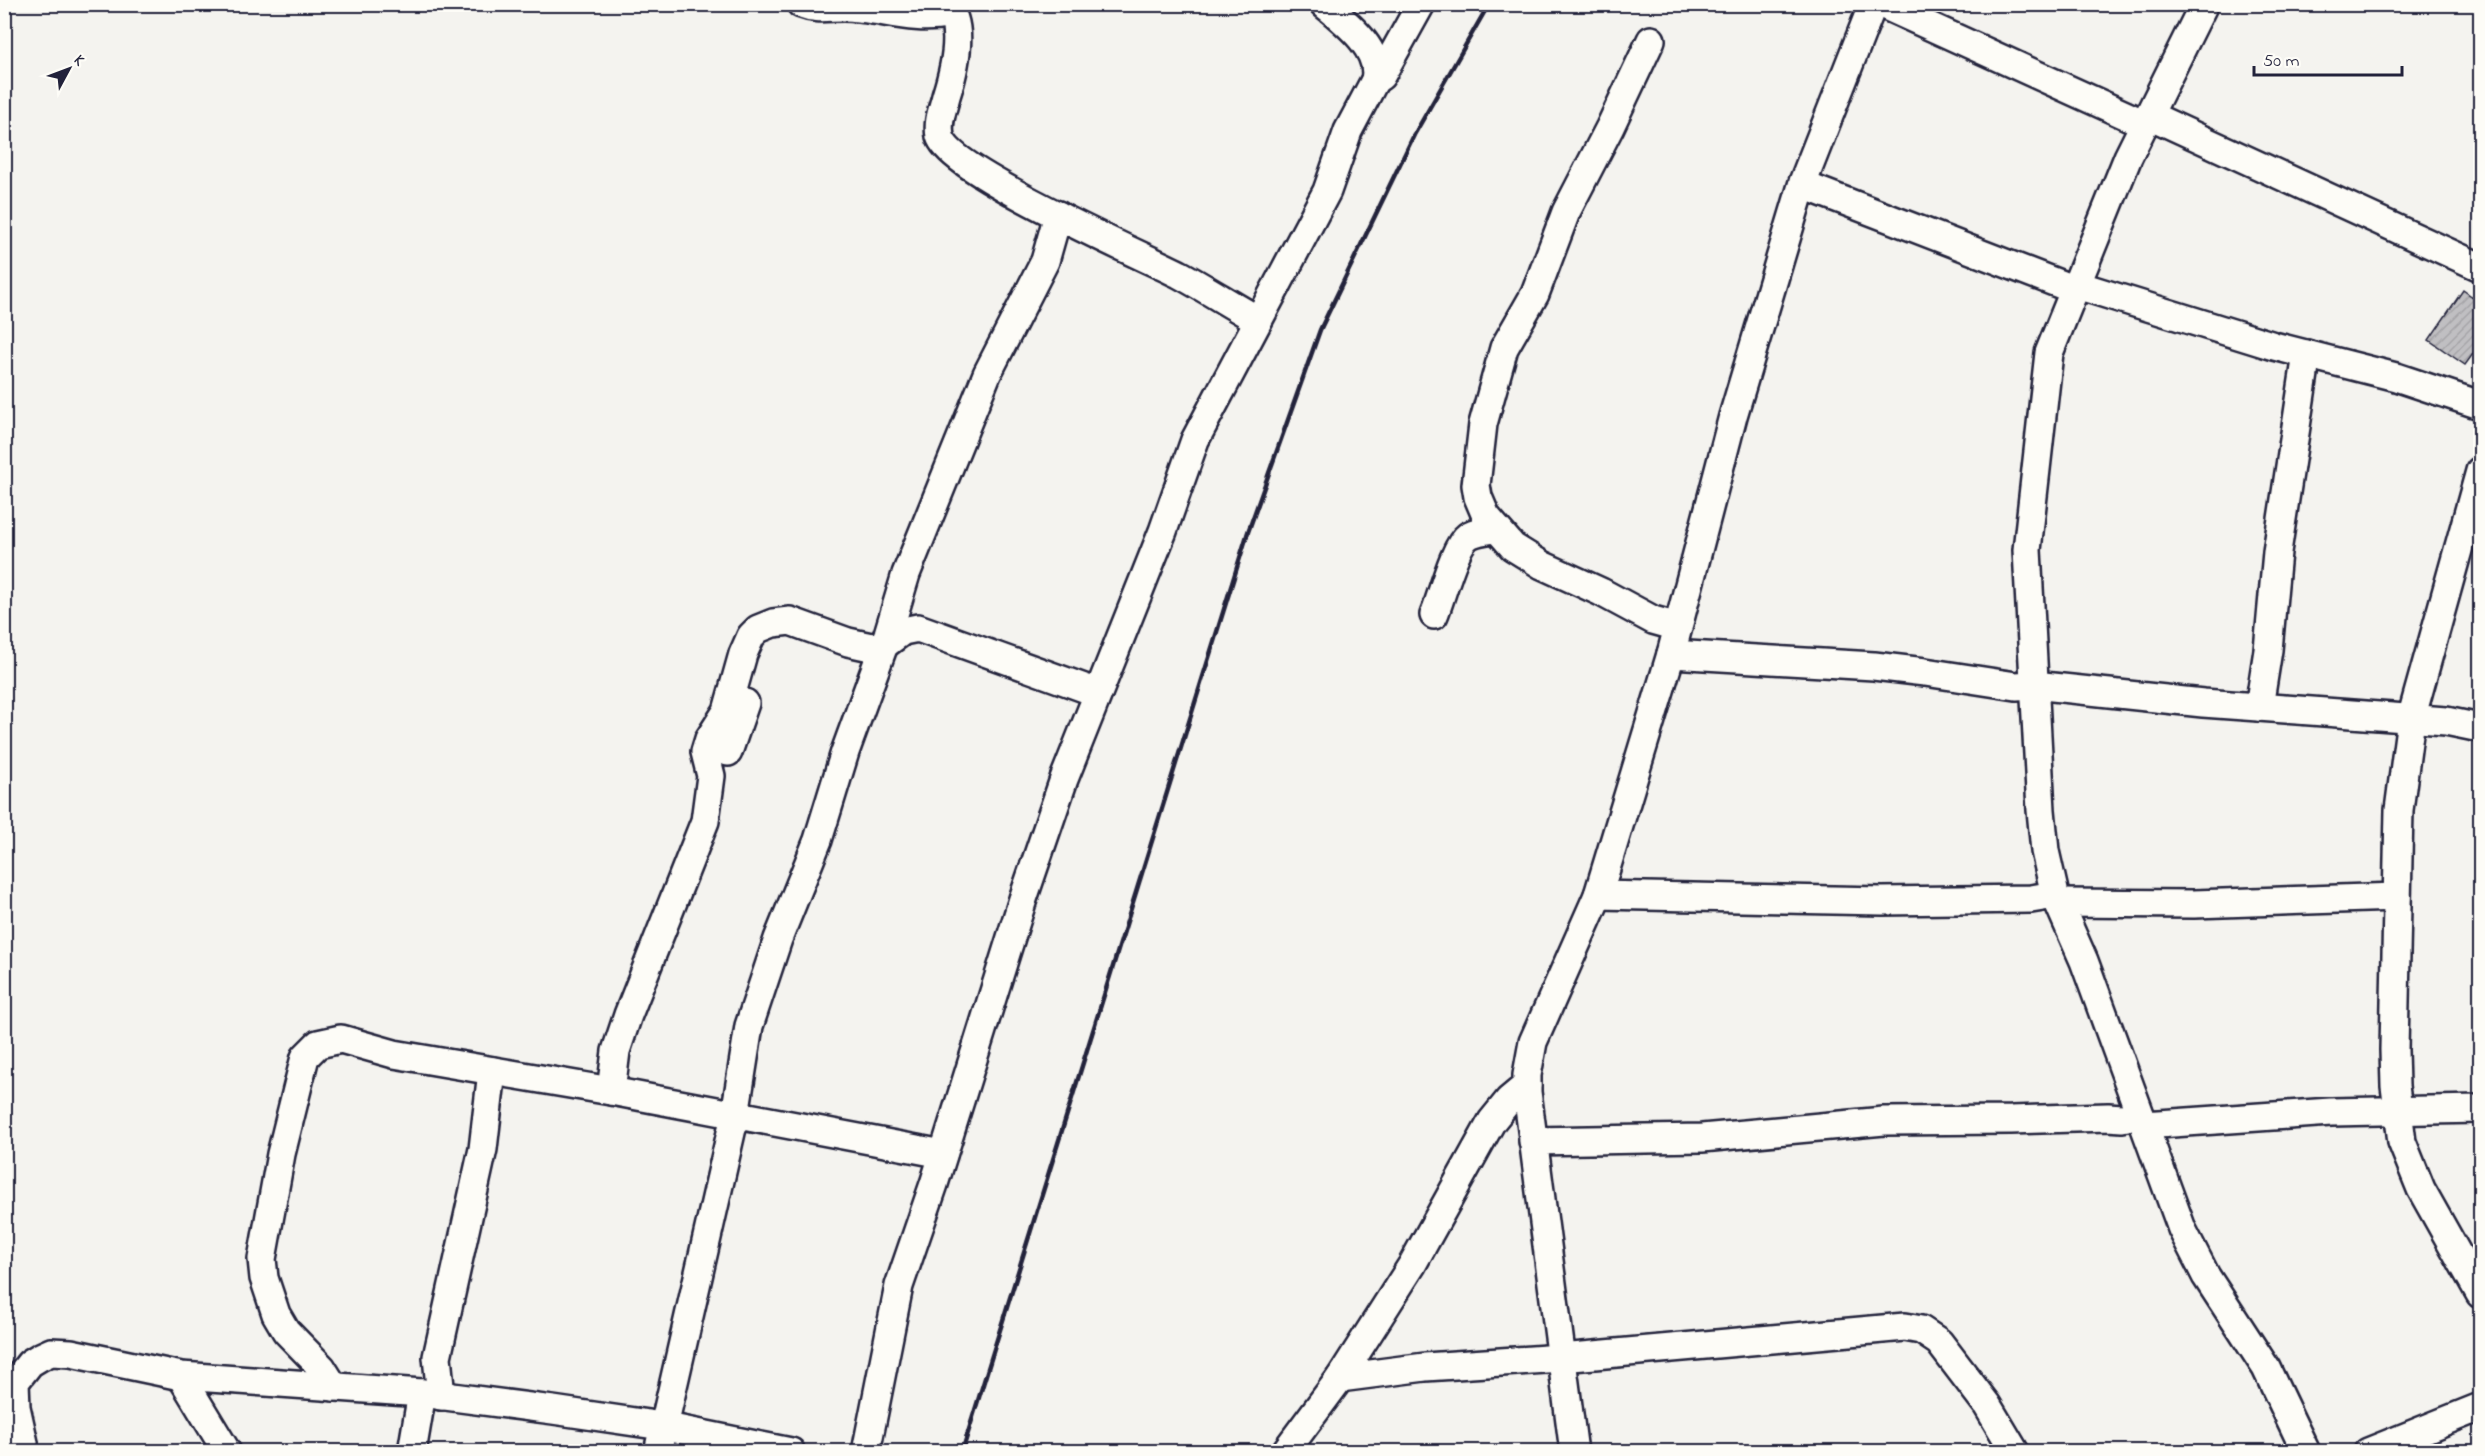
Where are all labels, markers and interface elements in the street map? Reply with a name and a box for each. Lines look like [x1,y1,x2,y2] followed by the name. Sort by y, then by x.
[39,39,99,99] north arrow
[2254,39,2402,77] scale bar
[2263,49,2300,75] text: 50 m
[67,50,91,72] text: K

